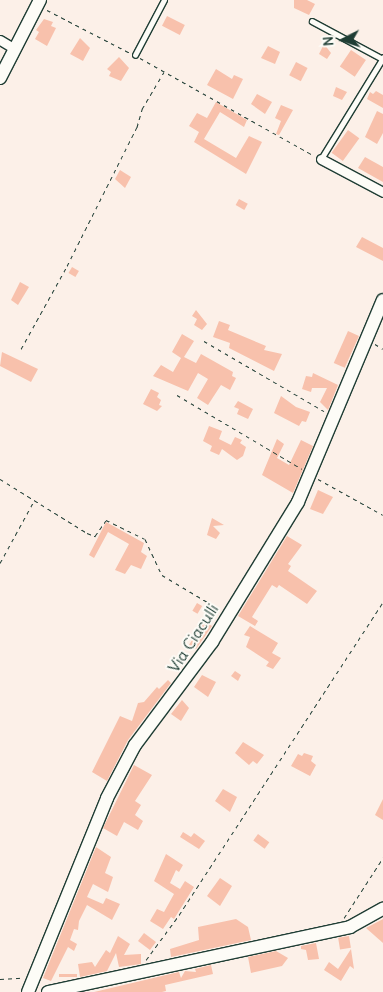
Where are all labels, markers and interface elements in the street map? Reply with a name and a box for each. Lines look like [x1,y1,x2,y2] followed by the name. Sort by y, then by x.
[318,15,368,65] north arrow
[319,36,337,47] text: N
[164,600,222,676] street label: Via Ciaculli

